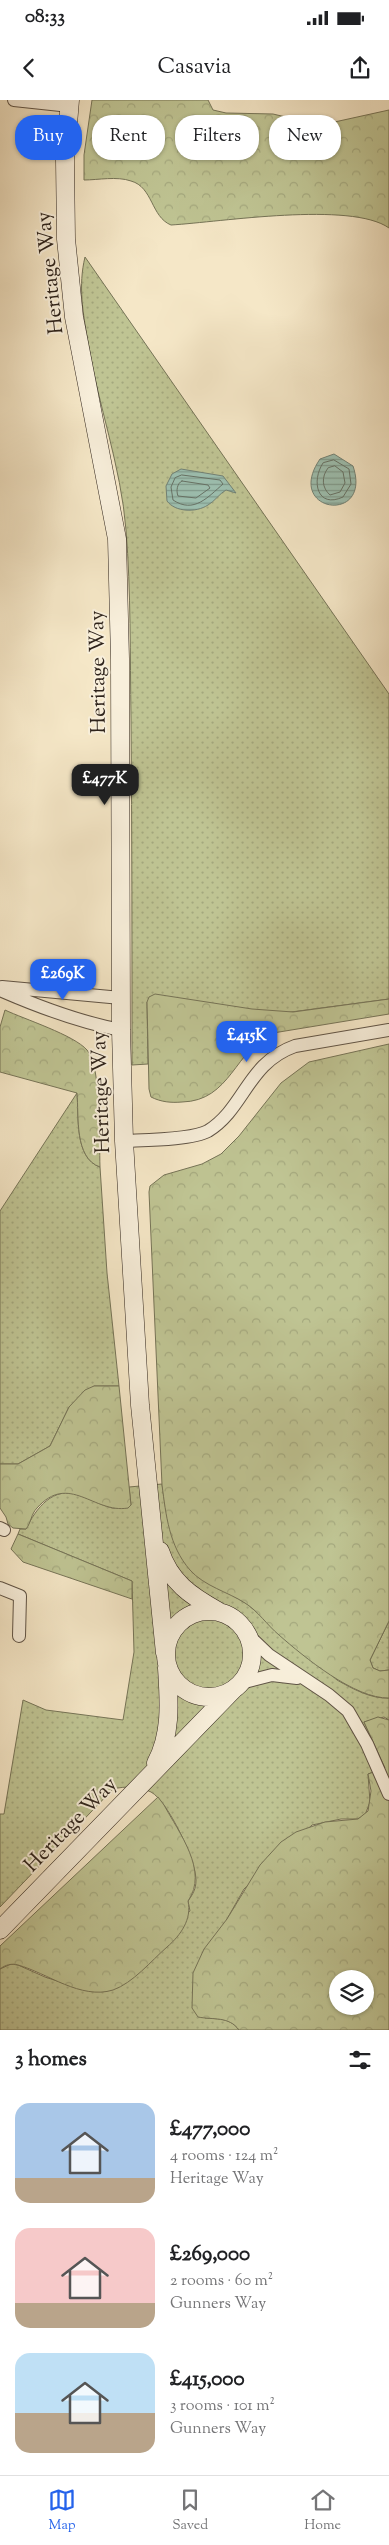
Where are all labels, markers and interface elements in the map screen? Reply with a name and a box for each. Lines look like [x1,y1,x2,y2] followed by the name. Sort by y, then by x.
[25,4,65,31] text: 08:33
[158,52,231,84] text: Casavia
[15,54,43,82] icon: back
[346,54,374,82] icon: share
[15,115,82,160] chip: Buy
[92,115,165,160] chip: Rent
[175,115,259,160] chip: Filters
[269,115,341,160] chip: New
[30,210,72,336] street label: Heritage Way
[83,610,115,734] street label: Heritage Way
[70,764,140,806] pin: £477K
[83,768,127,791] text: £477K
[28,958,98,1001] pin: £269K
[41,963,85,986] text: £269K
[212,1020,282,1063] pin: £415K
[227,1025,267,1048] text: £415K
[85,1029,119,1154] street label: Heritage Way
[18,1770,125,1880] street label: Heritage Way
[329,1970,374,2015] map controls
[329,1970,374,2015] button: layers
[15,2045,87,2075] text: 3 homes
[346,2046,374,2074] icon: filters
[170,2115,250,2145] text: £477,000
[55,2123,115,2183] icon: home
[170,2145,278,2168] text: 4 rooms · 124 m²
[170,2168,264,2191] text: Heritage Way
[170,2240,250,2270] text: £269,000
[55,2248,115,2308] icon: home
[170,2270,273,2293] text: 2 rooms · 60 m²
[170,2293,266,2316] text: Gunners Way
[170,2365,245,2395] text: £415,000
[55,2373,115,2433] icon: home
[170,2395,275,2418] text: 3 rooms · 101 m²
[170,2418,266,2441] text: Gunners Way
[48,2486,76,2536] tab: Map
[172,2486,208,2536] tab: Saved
[304,2486,341,2536] tab: Home

